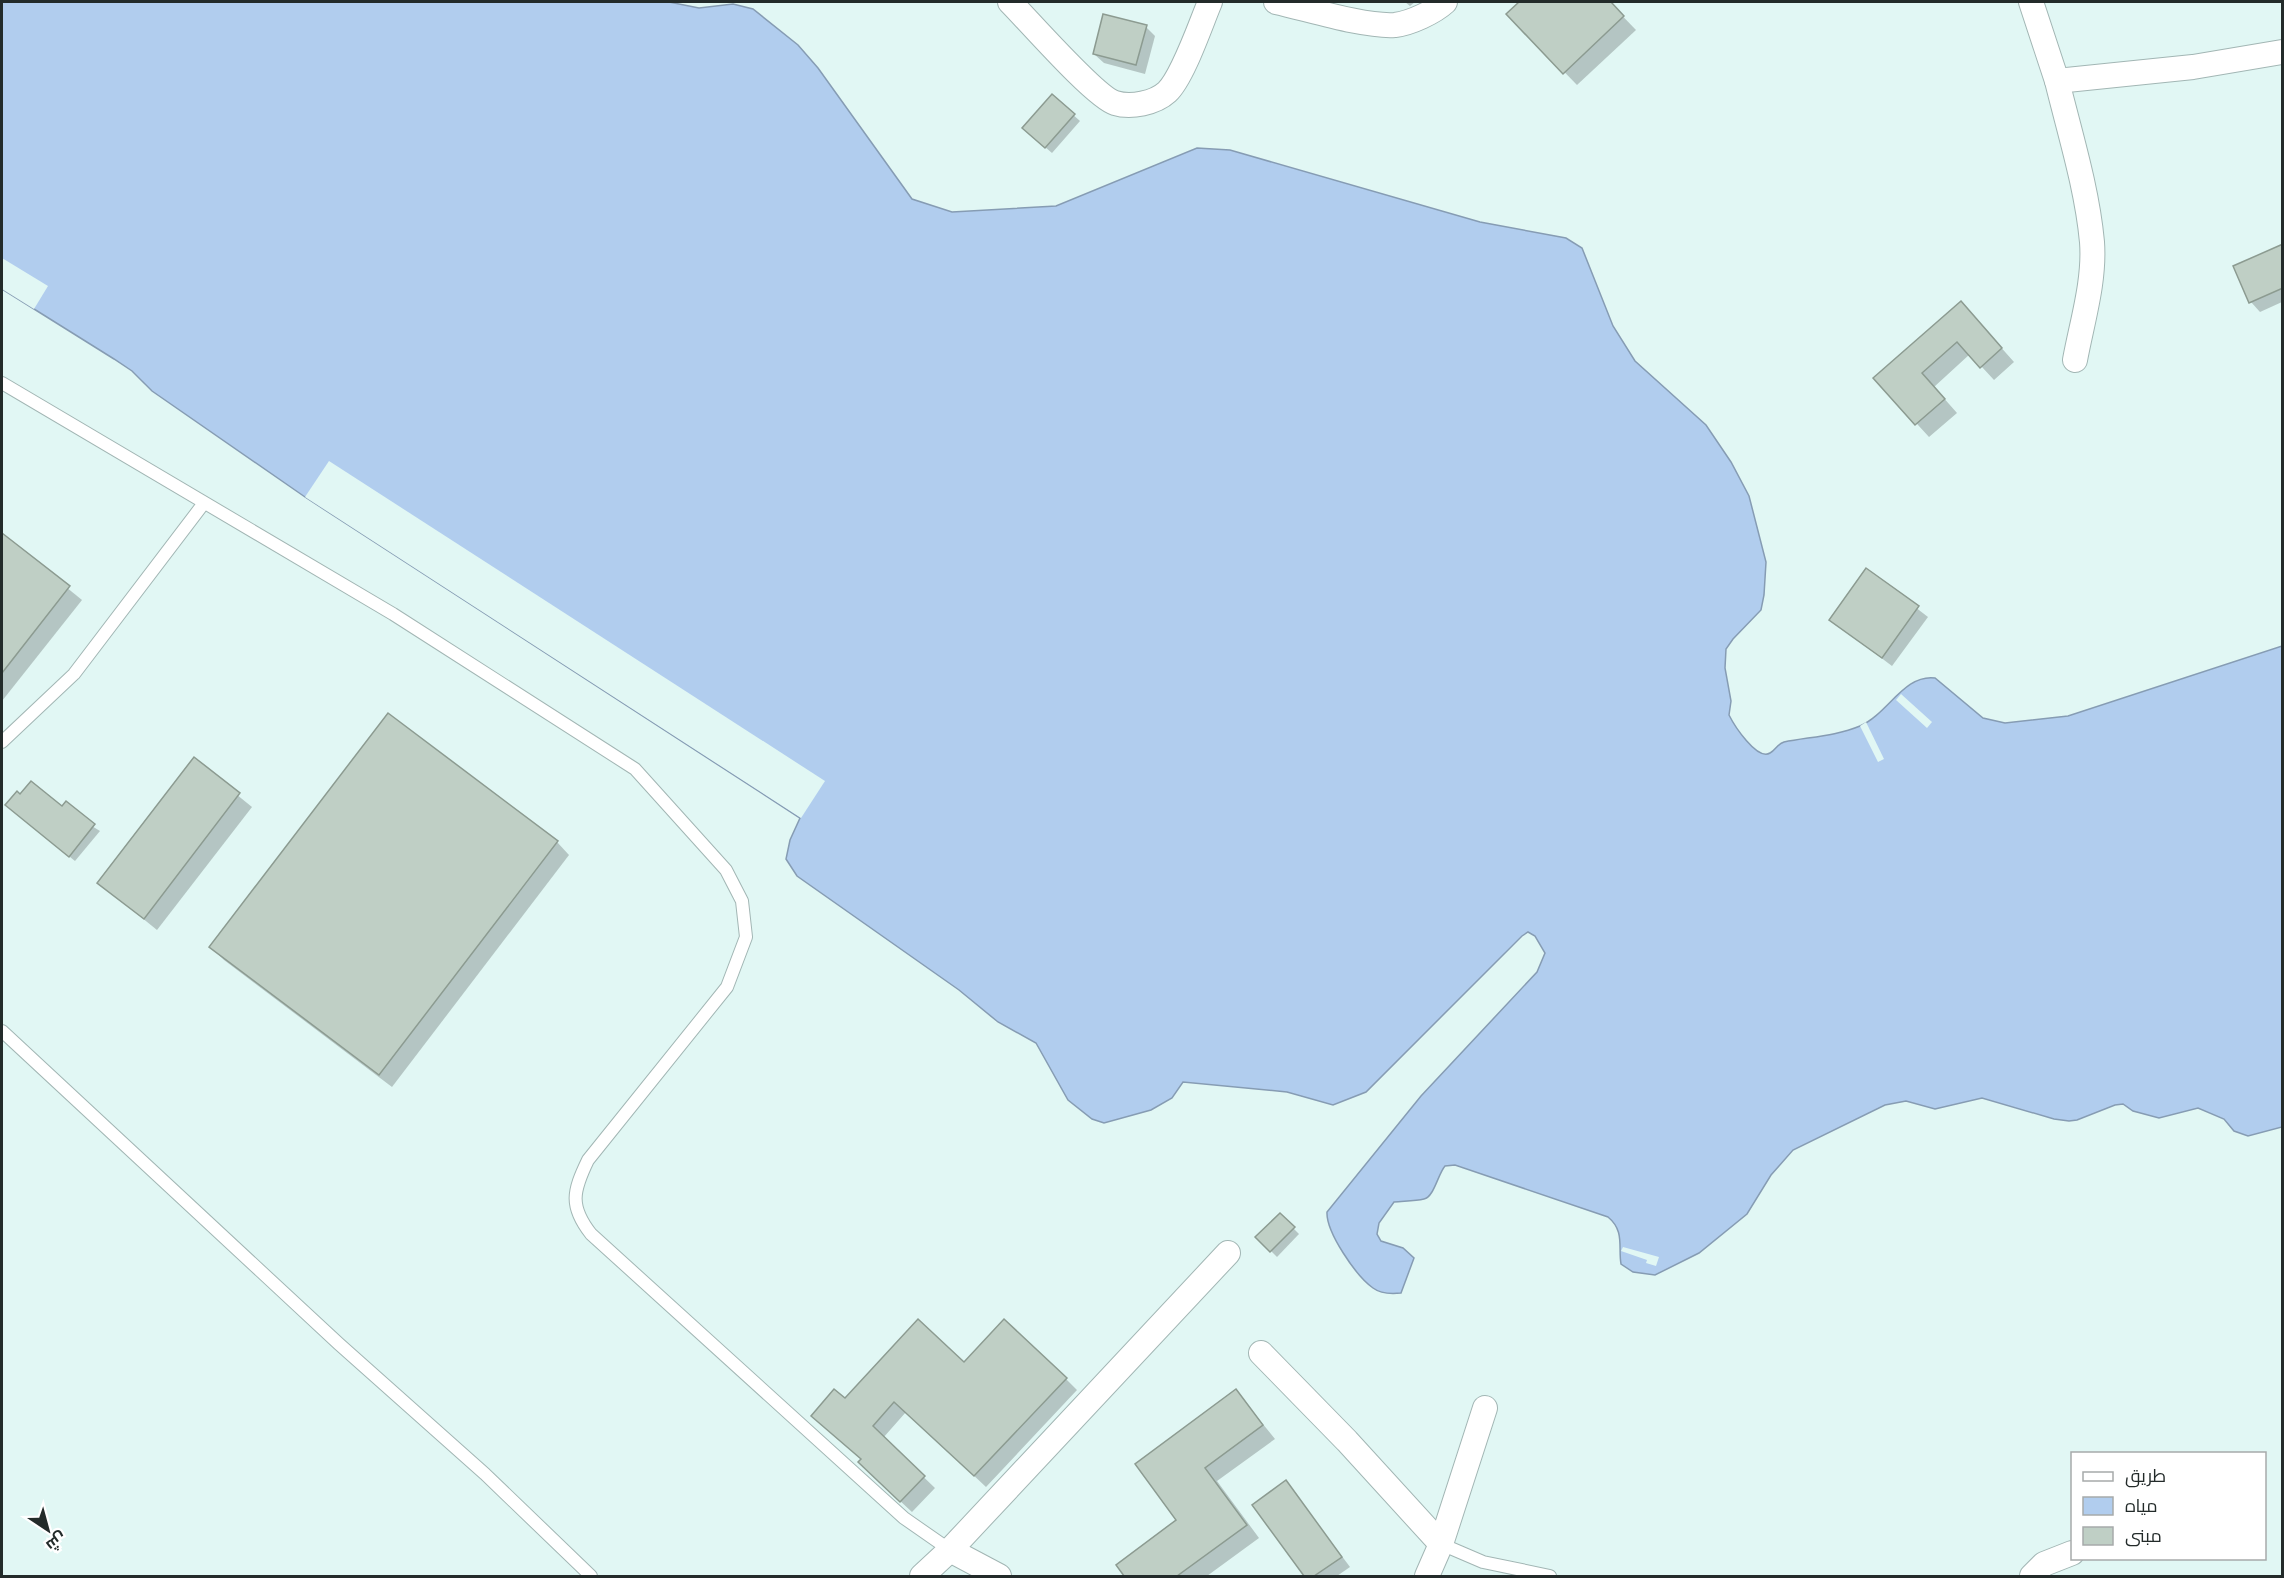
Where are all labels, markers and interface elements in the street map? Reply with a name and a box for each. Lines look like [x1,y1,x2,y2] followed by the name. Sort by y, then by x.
[2071,1452,2266,1560] legend
[2125,1465,2166,1488] text: طريق
[2125,1495,2158,1517] text: مياه
[18,1500,78,1560] north arrow
[2125,1525,2162,1547] text: مبنى
[42,1527,70,1555] text: ش

